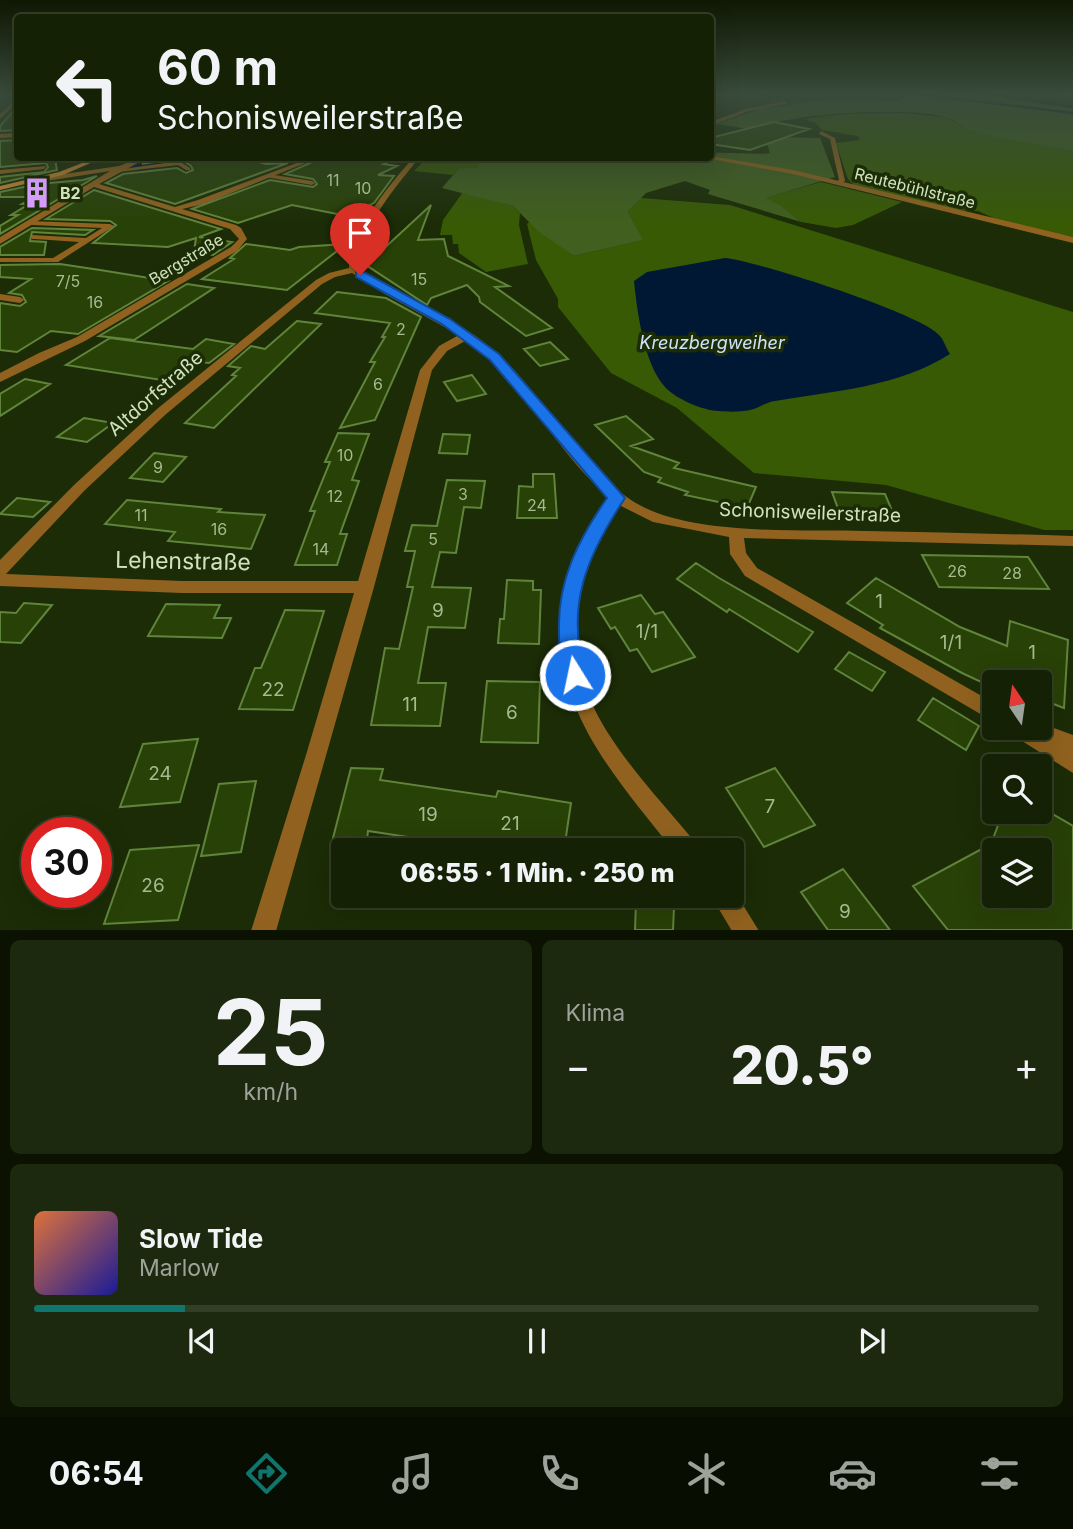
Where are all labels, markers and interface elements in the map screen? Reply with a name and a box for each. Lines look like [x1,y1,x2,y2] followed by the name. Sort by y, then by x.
[157,38,278,97] text: 60 m
[42,42,133,133] icon: left
[157,98,464,137] text: Schonisweilerstraße
[853,163,977,213] street label: Reutebühlstraße
[326,170,340,190] house number: 11
[20,176,54,210] building icon: B2
[355,178,371,198] house number: 10
[60,183,81,203] place label: B2
[330,203,390,275] pin
[341,214,379,252] icon: arrive
[145,229,227,289] street label: Bergstraße
[411,269,427,289] house number: 15
[56,271,80,291] house number: 7/5
[87,292,103,312] house number: 16
[396,319,406,339] house number: 2
[639,332,786,353] water label: Kreuzbergweiher
[103,346,207,441] street label: Altdorfstraße
[373,374,383,394] house number: 6
[337,445,353,465] house number: 10
[153,457,163,477] house number: 9
[458,484,468,504] house number: 3
[327,486,343,506] house number: 12
[527,495,547,515] house number: 24
[719,498,901,527] street label: Schonisweilerstraße
[134,505,148,525] house number: 11
[211,519,227,539] house number: 16
[428,529,438,549] house number: 5
[313,539,329,559] house number: 14
[115,546,251,576] street label: Lehenstraße
[947,561,967,581] house number: 26
[1002,563,1022,583] house number: 28
[875,590,883,613] house number: 1
[432,599,444,622] house number: 9
[636,620,658,643] house number: 1/1
[940,631,962,654] house number: 1/1
[538,638,612,712] position arrow
[1028,641,1036,664] house number: 1
[982,670,1052,740] north arrow
[982,670,1052,908] map controls
[261,678,285,701] house number: 22
[402,693,418,716] house number: 11
[506,701,518,724] house number: 6
[982,754,1052,824] button: search
[148,762,172,785] house number: 24
[765,795,775,818] house number: 7
[418,803,438,826] house number: 19
[500,812,520,835] house number: 21
[21,817,112,908] speed limit sign: 30
[982,838,1052,908] button: layers
[400,857,675,888] text: 06:55 · 1 Min. · 250 m
[141,874,165,897] house number: 26
[839,900,851,923] house number: 9
[213,977,328,1087] text: 25
[566,999,625,1027] text: Klima
[731,1034,874,1097] text: 20.5°
[566,1043,591,1089] text: −
[1014,1043,1039,1089] text: +
[243,1078,298,1106] text: km/h
[139,1223,263,1254] text: Slow Tide
[139,1254,219,1282] text: Marlow
[183,1322,221,1360] icon: previous
[518,1322,556,1360] icon: pause
[853,1322,891,1360] icon: next
[242,1449,291,1498] icon: directions
[388,1449,437,1498] icon: music
[535,1449,584,1498] icon: phone
[682,1449,731,1498] icon: climate
[828,1449,877,1498] icon: car
[975,1449,1024,1498] icon: filters
[49,1454,144,1493] text: 06:54

